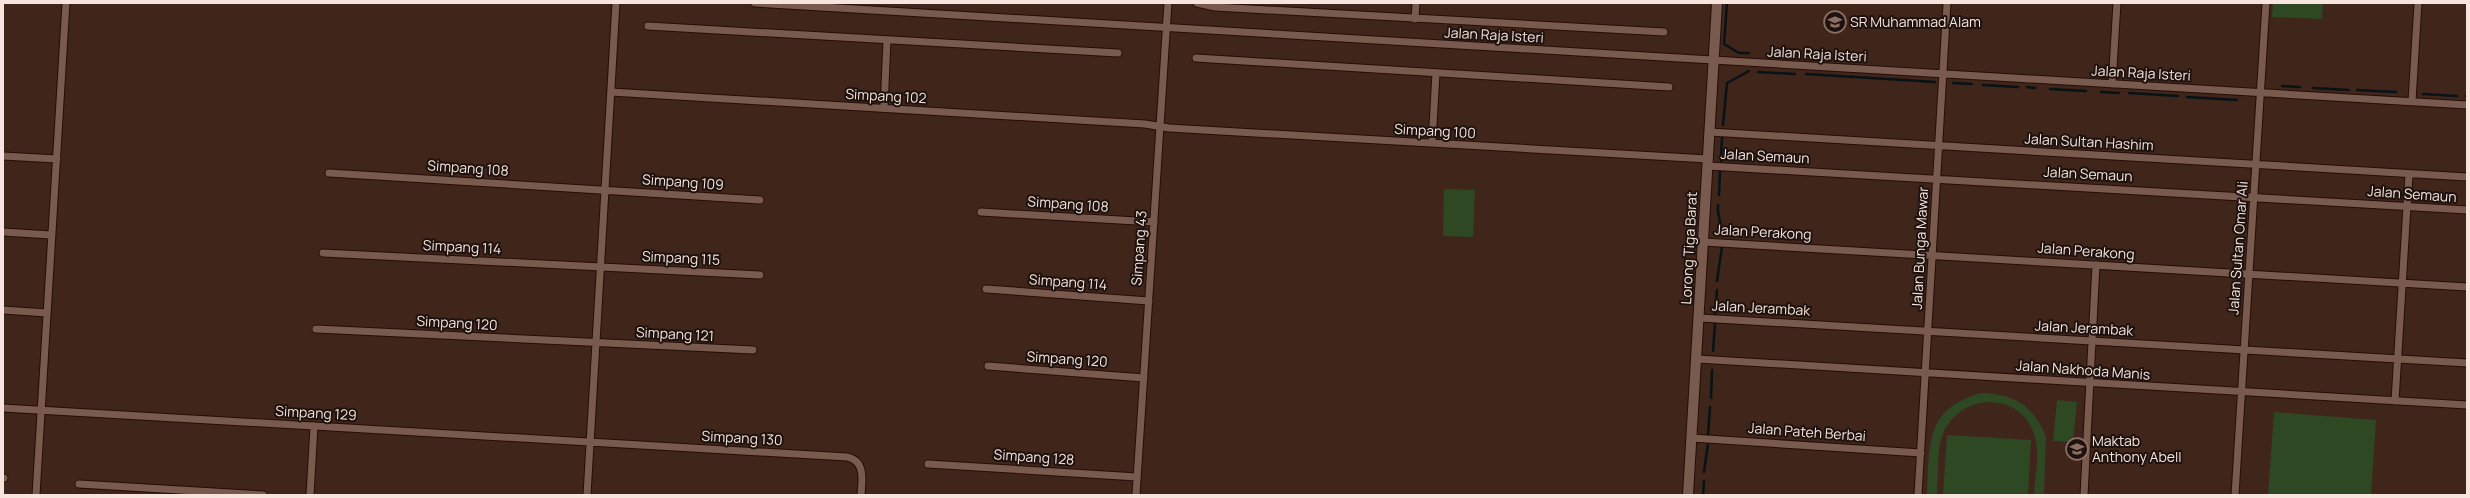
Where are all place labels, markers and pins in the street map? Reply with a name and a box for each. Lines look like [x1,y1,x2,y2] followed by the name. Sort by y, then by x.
[1822,9,1848,35] school or university icon: SR Muhammad Alam
[1850,12,1981,31] place label: SR Muhammad Alam
[2092,431,2182,466] place label: Maktab Anthony Abell
[2064,436,2090,462] school or university icon: Maktab Anthony Abell

